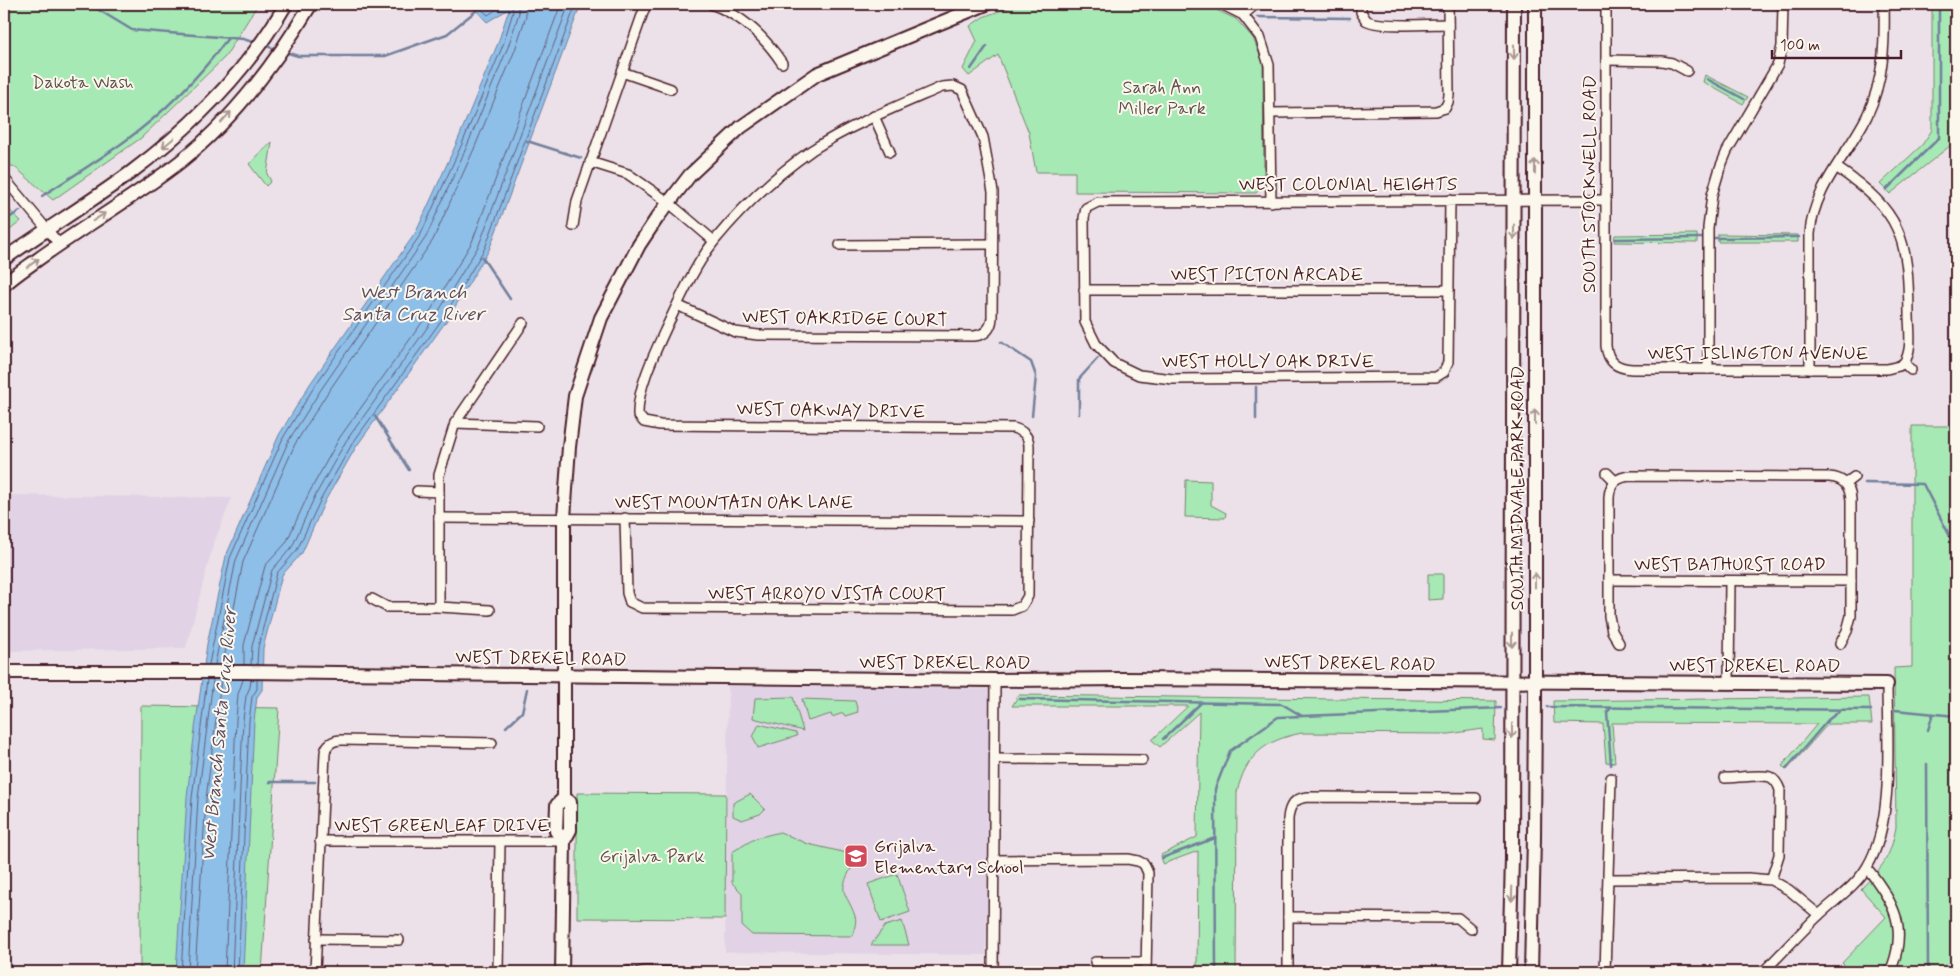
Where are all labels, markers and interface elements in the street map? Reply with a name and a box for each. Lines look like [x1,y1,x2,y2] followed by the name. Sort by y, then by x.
[1772,28,1901,60] scale bar
[1780,36,1820,56] text: 100 m
[1509,44,1519,60] one-way arrow
[32,71,134,95] park label: Dakota Wash
[1578,75,1602,293] street label: SOUTH STOCKWELL ROAD
[1118,76,1206,121] park label: Sarah Ann Miller Park
[220,111,232,124] one-way arrow
[161,137,174,148] one-way arrow
[1530,160,1540,176] one-way arrow
[1239,173,1457,197] street label: WEST COLONIAL HEIGHTS
[92,212,106,222] one-way arrow
[1509,224,1519,240] one-way arrow
[26,258,40,268] one-way arrow
[1171,263,1363,287] street label: WEST PICTON ARCADE
[342,280,487,327] water label: West Branch Santa Cruz River
[742,305,948,333] street label: WEST OAKRIDGE COURT
[1647,342,1869,366] street label: WEST ISLINGTON AVENUE
[1162,350,1374,374] street label: WEST HOLLY OAK DRIVE
[1506,366,1530,610] street label: SOUTH MIDVALE PARK ROAD
[736,397,926,425] street label: WEST OAKWAY DRIVE
[1530,410,1540,426] one-way arrow
[615,491,854,515] street label: WEST MOUNTAIN OAK LANE
[1634,553,1826,577] street label: WEST BATHURST ROAD
[1530,572,1540,588] one-way arrow
[708,582,946,606] street label: WEST ARROYO VISTA COURT
[196,603,243,862] water label: West Branch Santa Cruz River
[1507,632,1517,648] one-way arrow
[455,646,627,672] street label: WEST DREXEL ROAD
[859,651,1031,675] street label: WEST DREXEL ROAD
[1264,651,1436,677] street label: WEST DREXEL ROAD
[1669,654,1841,678] street label: WEST DREXEL ROAD
[1507,722,1517,739] one-way arrow
[334,814,550,838] street label: WEST GREENLEAF DRIVE
[874,835,1024,880] place label: Grijalva Elementary School
[843,843,869,869] school or university icon: Grijalva Elementary School
[599,845,705,869] park label: Grijalva Park
[1507,885,1516,901] one-way arrow

